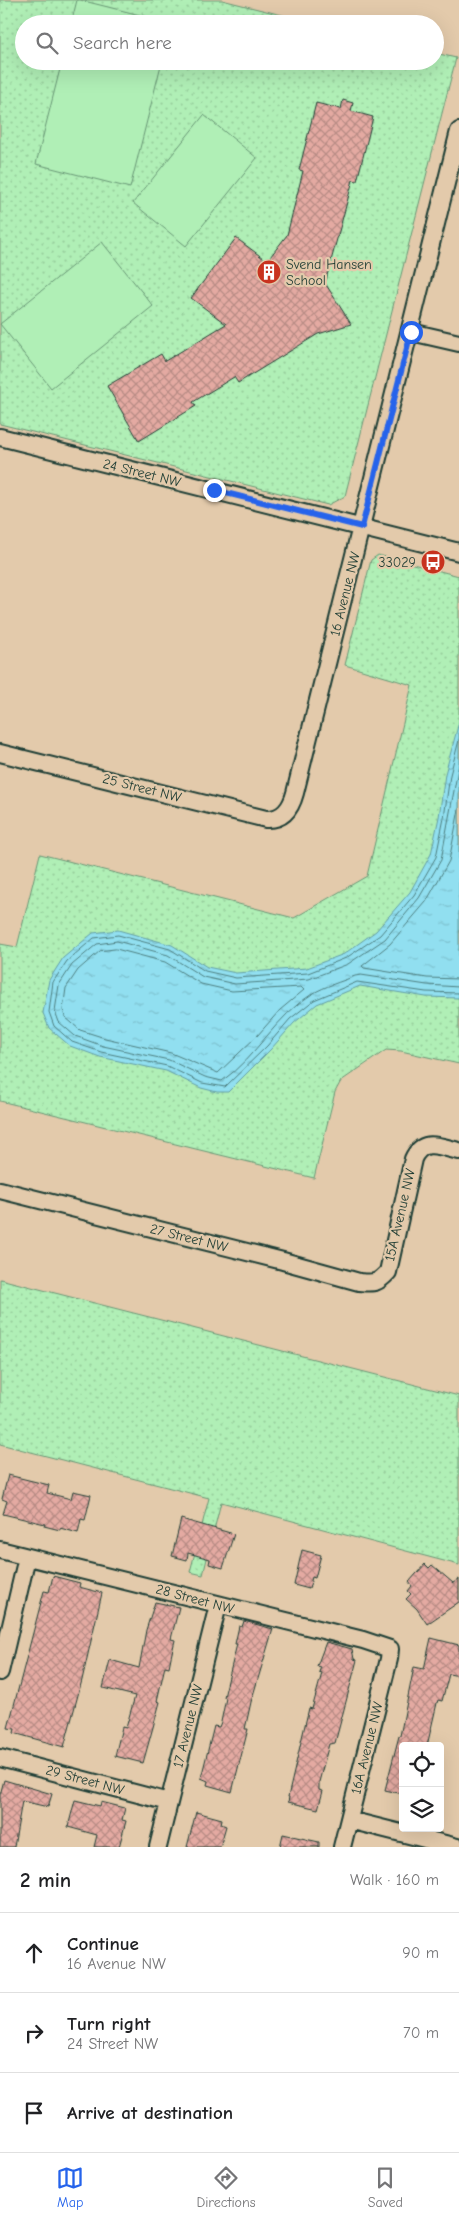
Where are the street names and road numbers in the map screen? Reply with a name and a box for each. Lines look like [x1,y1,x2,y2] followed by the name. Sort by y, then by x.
[101,455,184,491] street label: 24 Street NW
[326,549,364,638] street label: 16 Avenue NW
[101,770,184,806] street label: 25 Street NW
[381,1166,419,1263] street label: 15A Avenue NW
[148,1220,231,1256] street label: 27 Street NW
[154,1580,237,1618] street label: 28 Street NW
[169,1682,207,1770] street label: 17 Avenue NW
[347,1699,387,1796] street label: 16A Avenue NW
[44,1761,127,1799] street label: 29 Street NW

